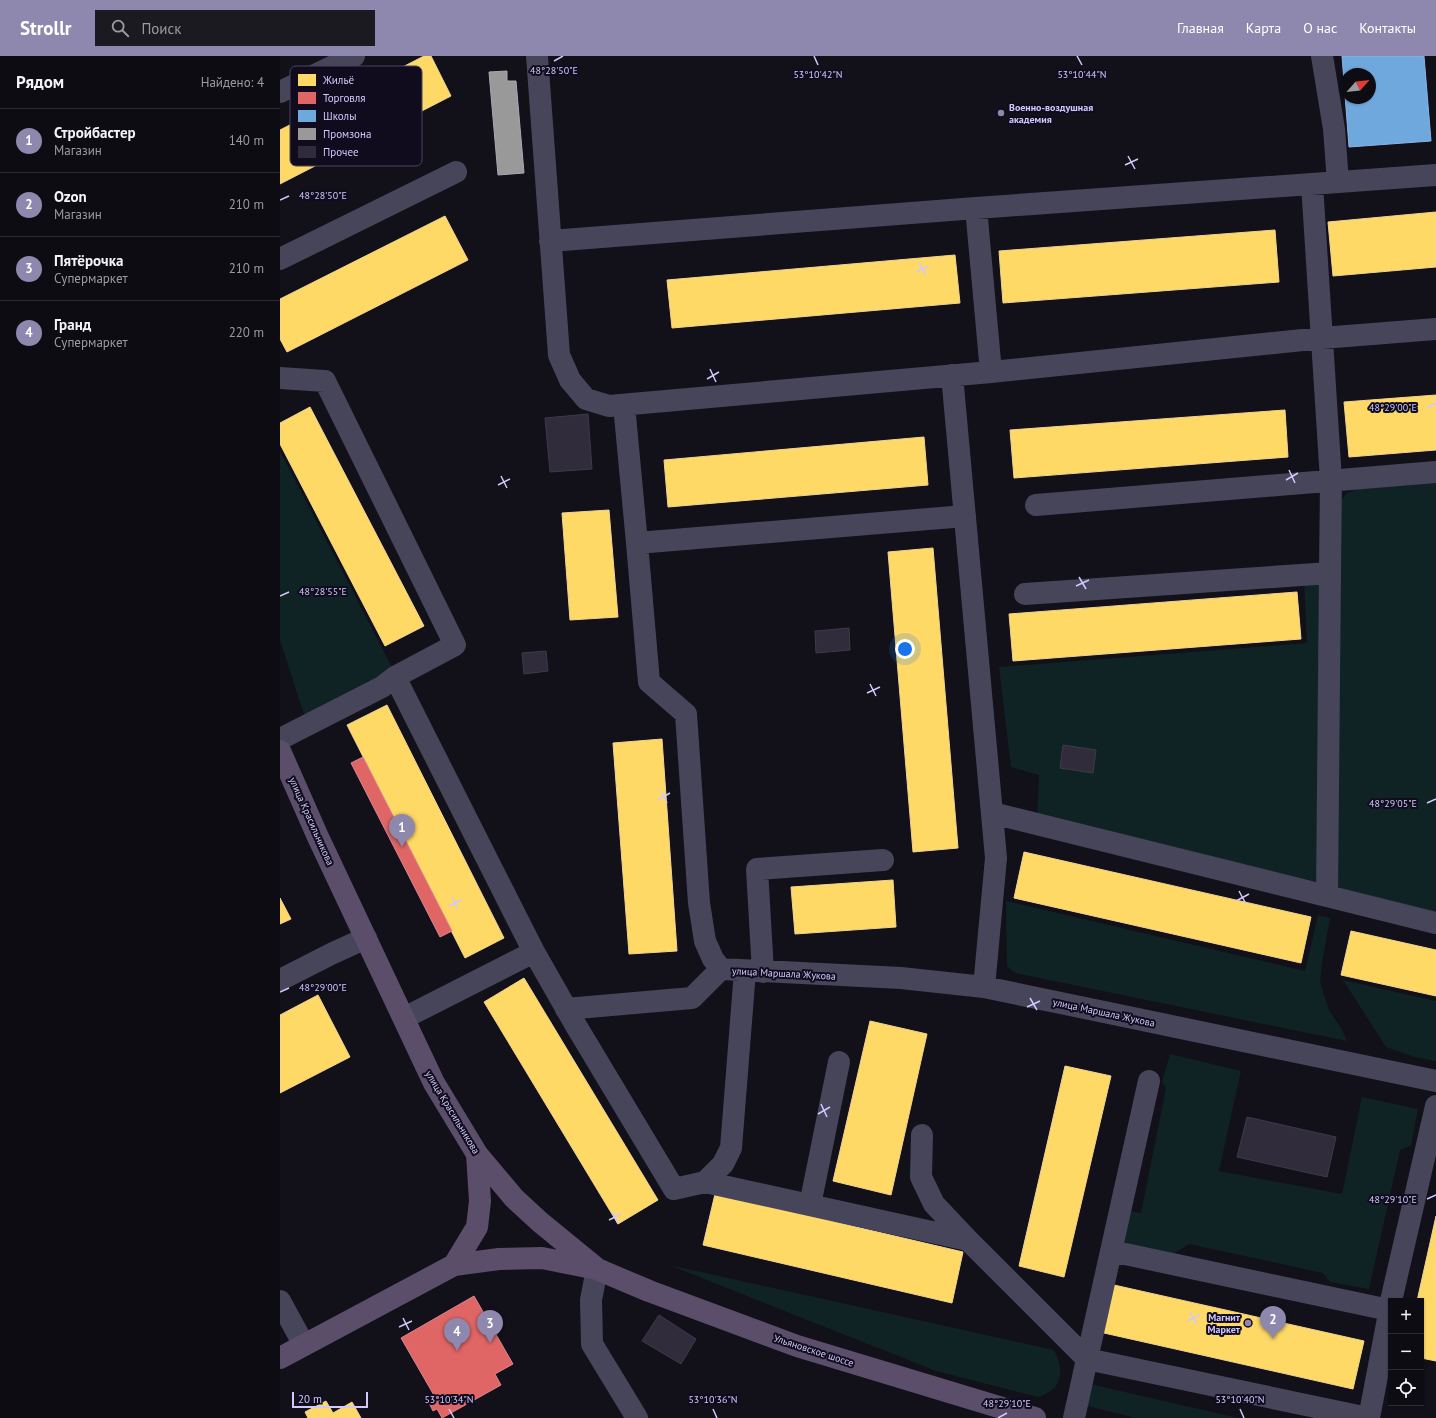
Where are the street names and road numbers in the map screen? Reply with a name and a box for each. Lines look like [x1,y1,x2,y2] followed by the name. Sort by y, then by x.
[286,775,337,867] street label: улица Красильникова
[732,964,836,983] street label: улица Маршала Жукова
[1052,995,1156,1030] street label: улица Маршала Жукова
[423,1068,483,1156] street label: улица Красильникова
[772,1331,856,1370] street label: Ульяновское шоссе

